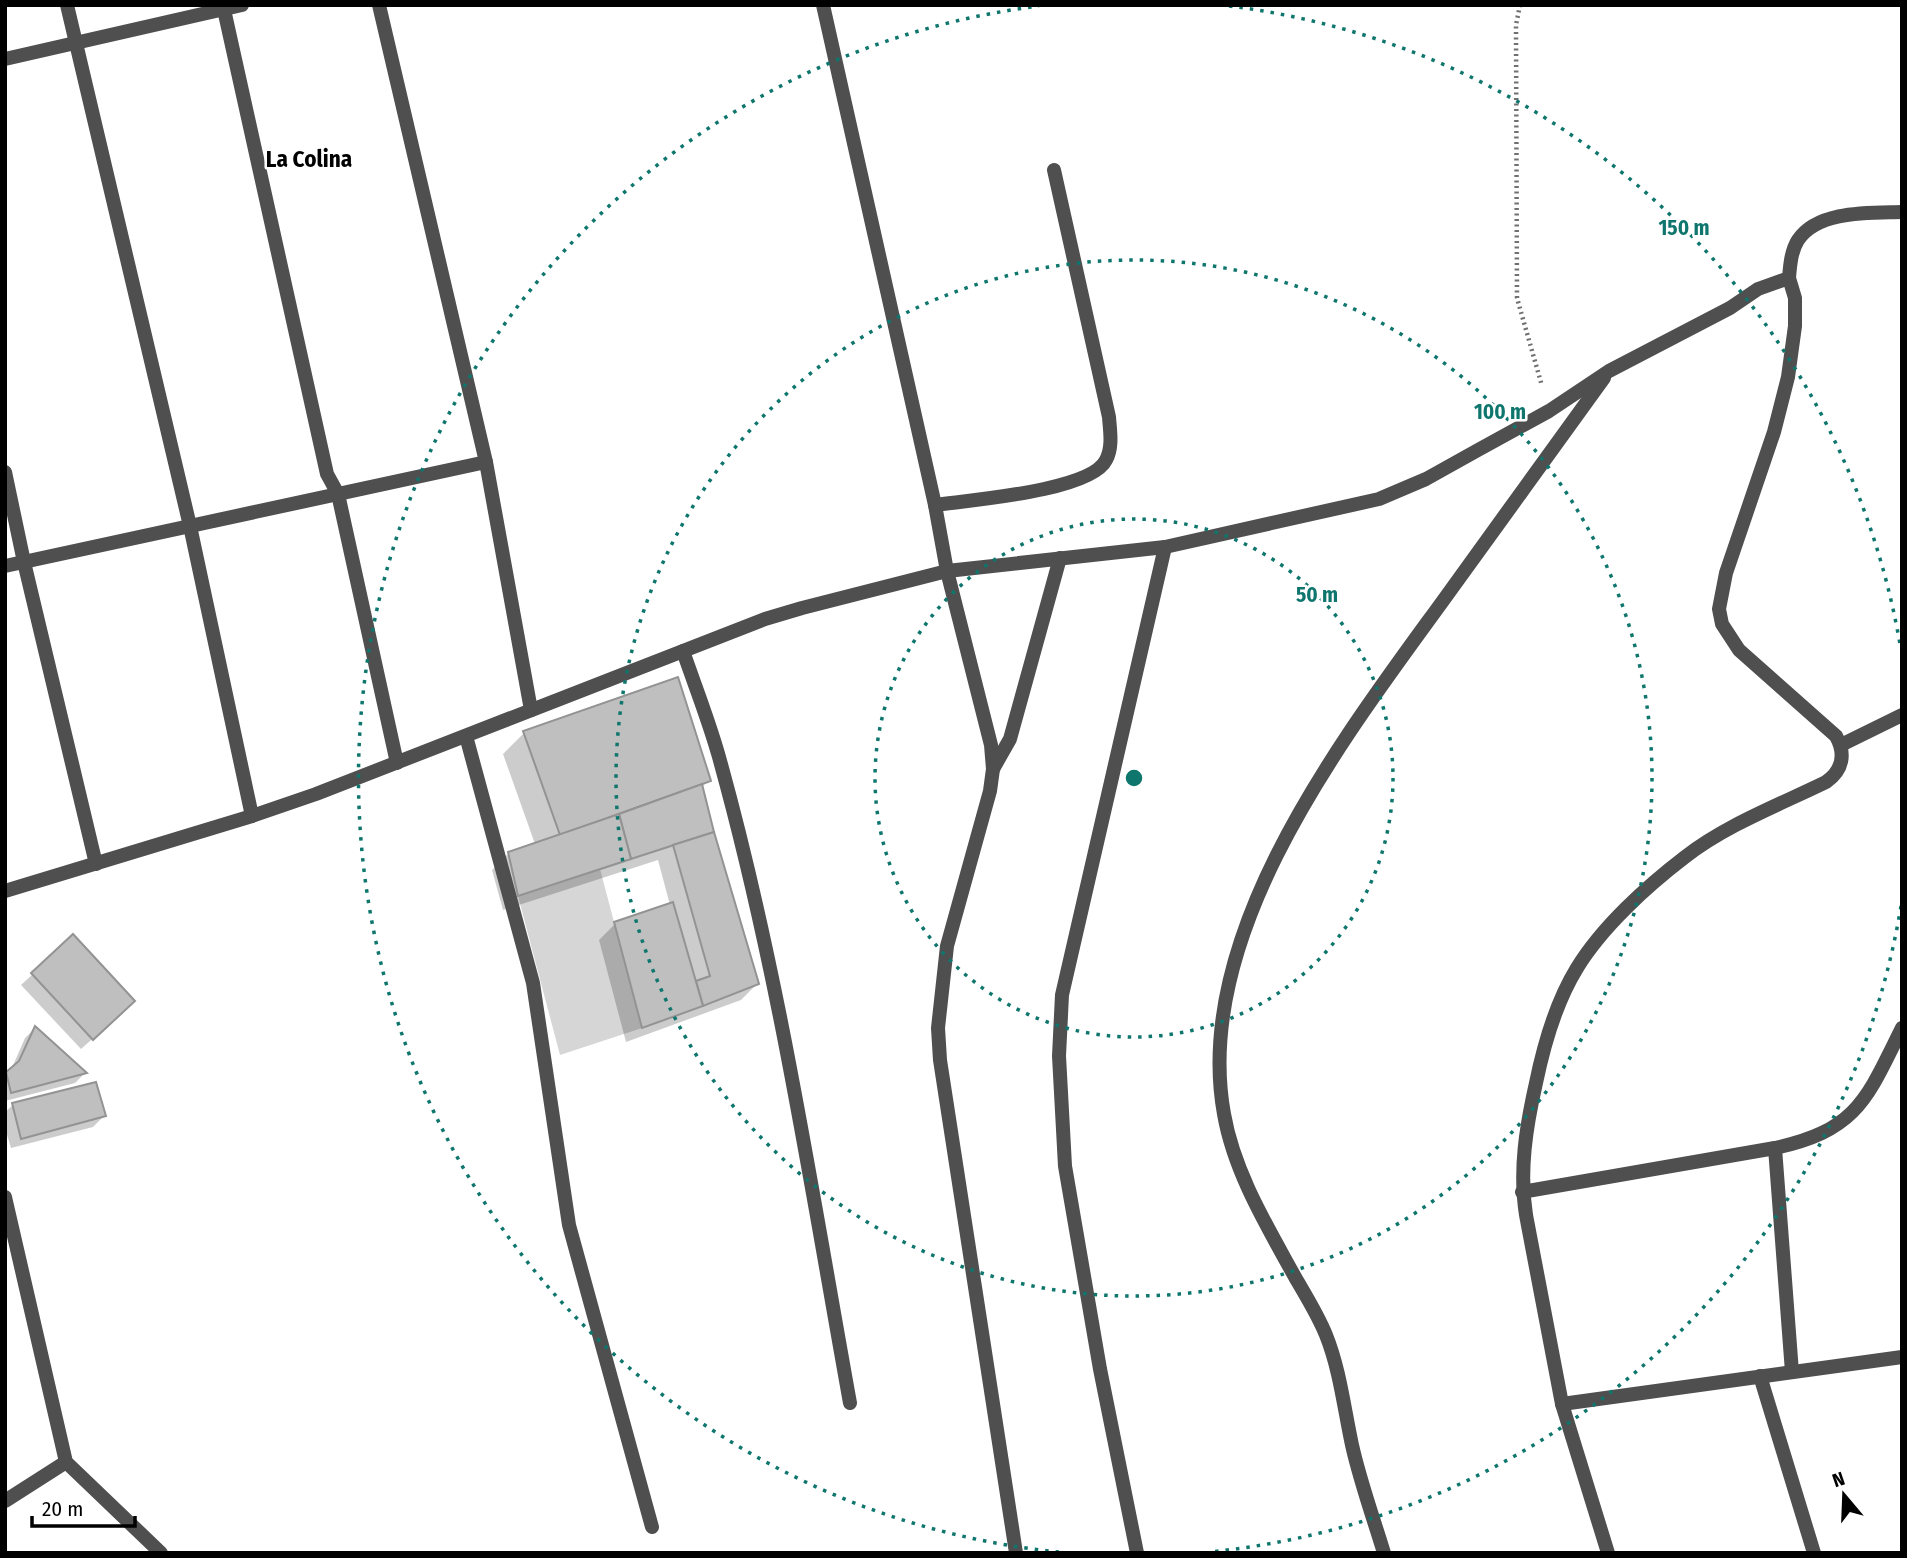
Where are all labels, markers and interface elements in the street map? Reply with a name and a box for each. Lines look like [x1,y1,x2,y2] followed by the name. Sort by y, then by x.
[266,145,352,173] district label: La Colina
[1658,215,1710,241] text: 150 m
[1474,399,1526,425] text: 100 m
[1296,582,1338,608] text: 50 m
[1122,766,1146,790] centre of rings
[1809,1460,1879,1530] north arrow
[1829,1467,1848,1492] text: N
[32,1484,135,1528] scale bar
[42,1496,83,1522] text: 20 m

